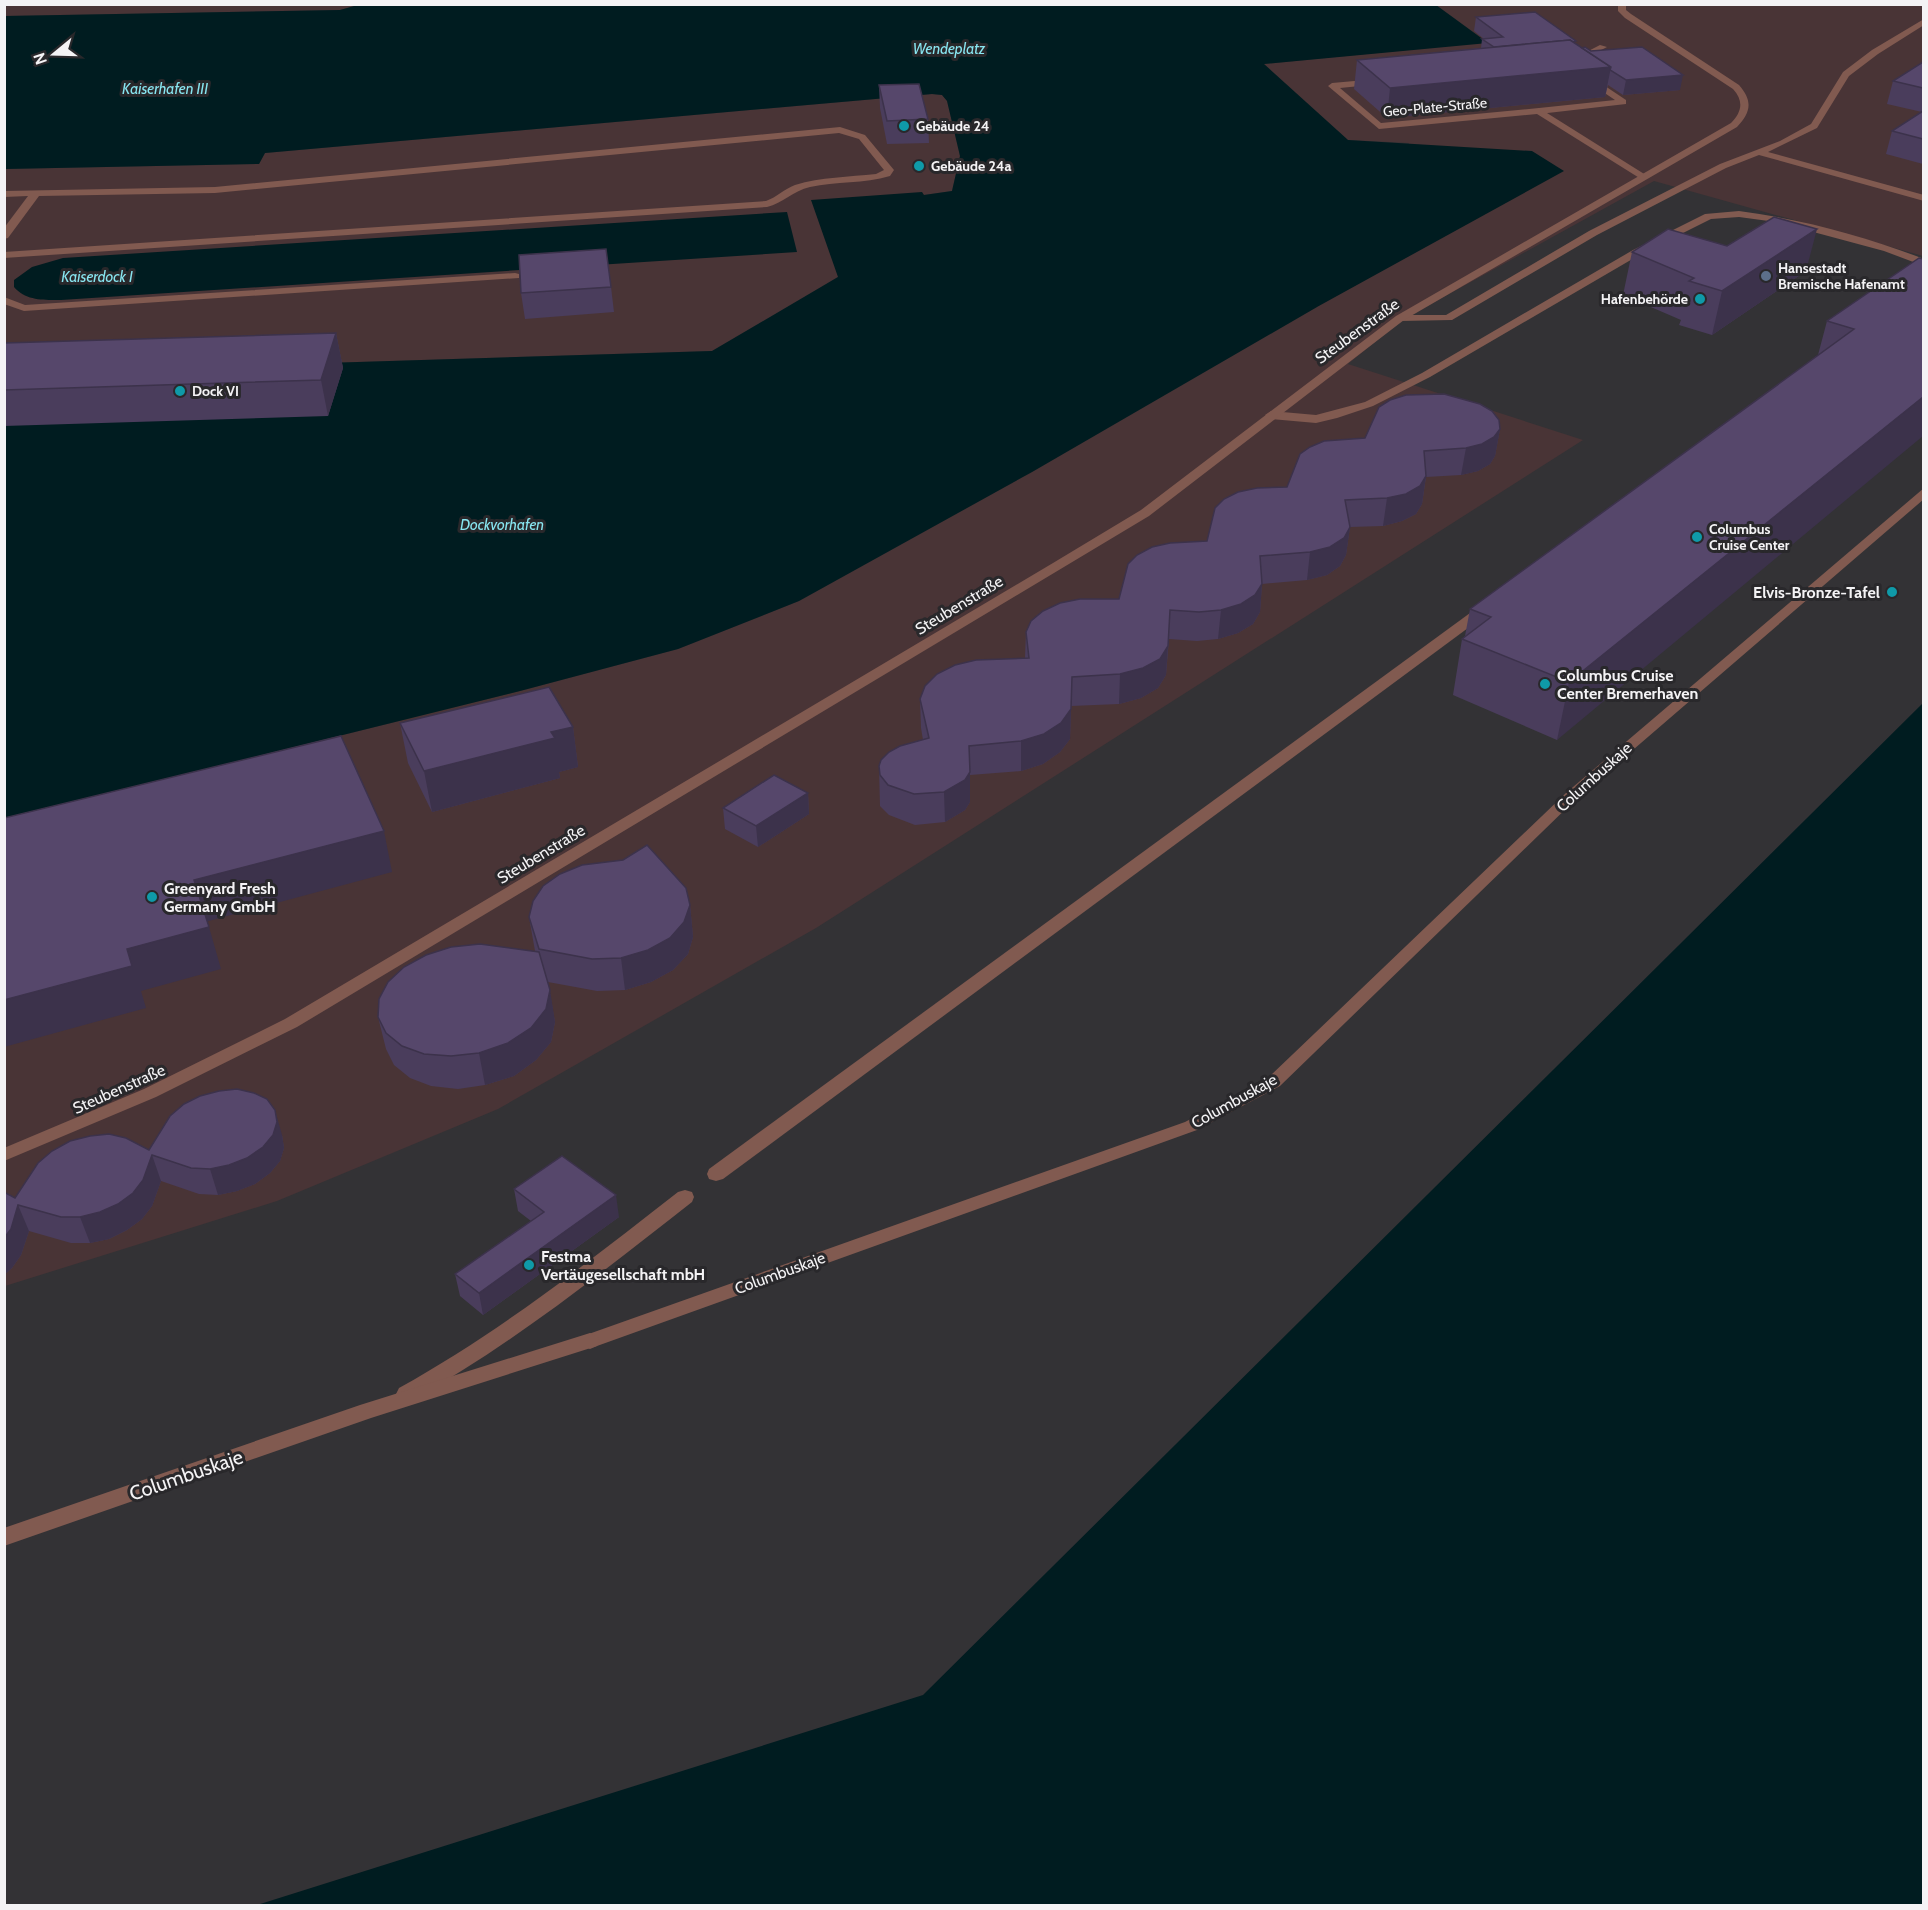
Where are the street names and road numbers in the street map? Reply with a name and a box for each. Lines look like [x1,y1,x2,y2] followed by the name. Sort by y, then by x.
[1382,93,1488,121] street label: Geo-Plate-Straße
[1311,294,1403,368] street label: Steubenstraße
[912,571,1006,639] street label: Steubenstraße
[1552,738,1636,816] street label: Columbuskaje
[494,820,588,888] street label: Steubenstraße
[70,1060,168,1118] street label: Steubenstraße
[1188,1070,1280,1132] street label: Columbuskaje
[732,1248,828,1298] street label: Columbuskaje
[126,1444,246,1506] street label: Columbuskaje

